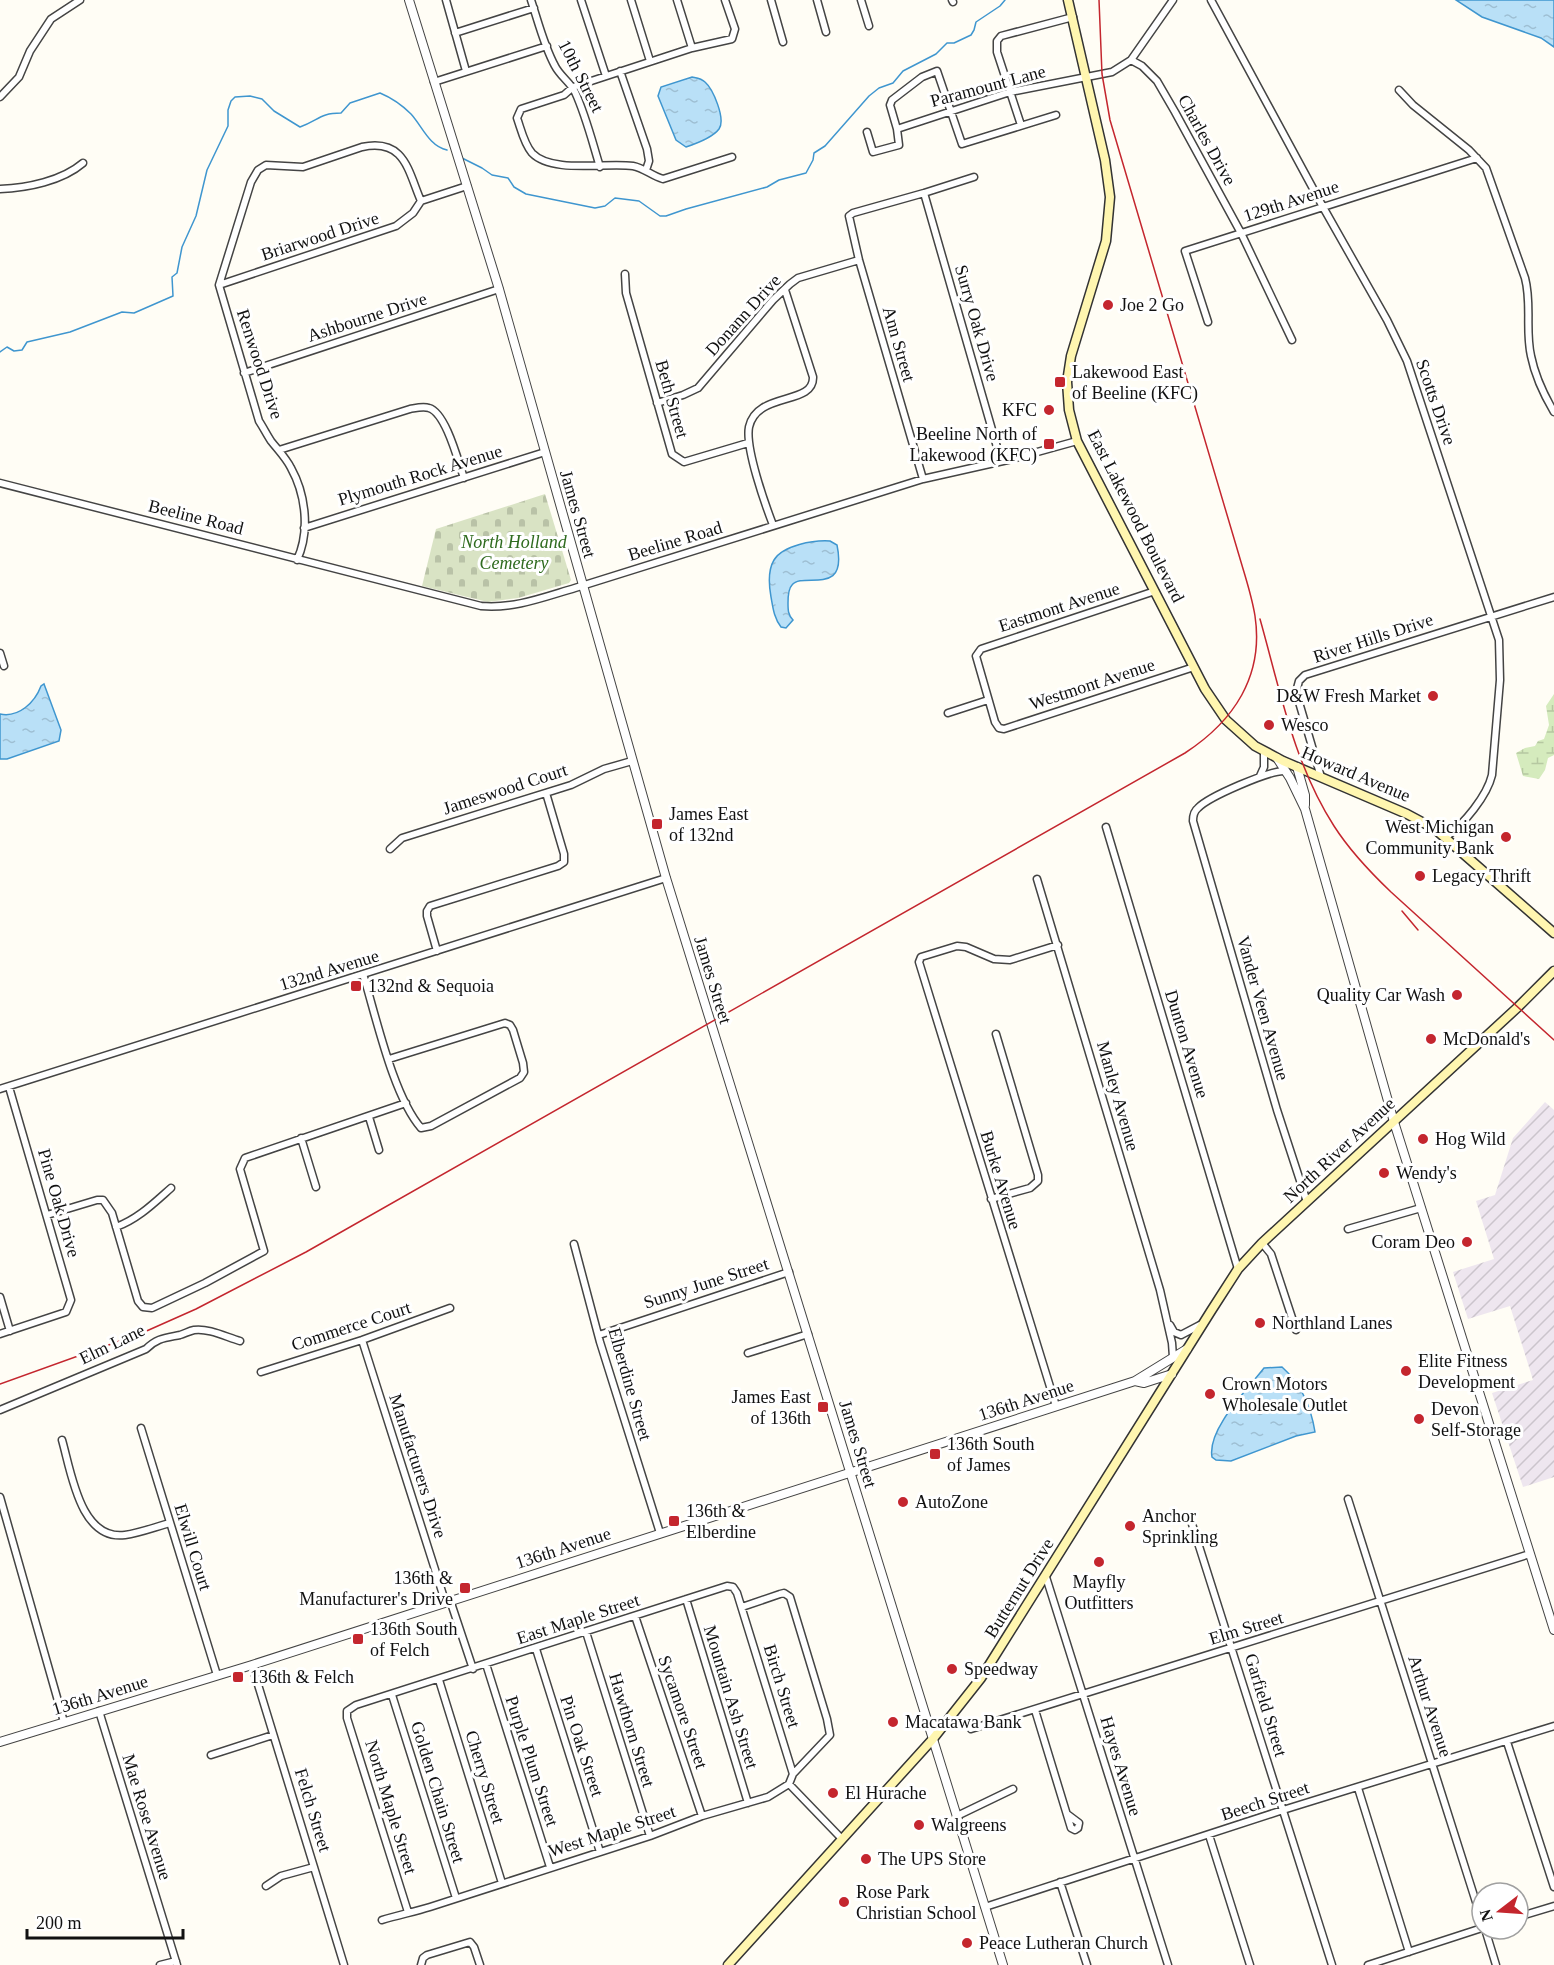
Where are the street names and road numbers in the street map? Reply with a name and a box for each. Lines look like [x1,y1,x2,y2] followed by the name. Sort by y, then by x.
[554,36,608,116] street label: 10th Street
[928,61,1048,111] street label: Paramount Lane
[1174,91,1240,189] street label: Charles Drive
[1241,176,1341,226] street label: 129th Avenue
[259,208,381,264] street label: Briarwood Drive
[951,263,1003,383] street label: Surry Oak Drive
[701,270,785,360] street label: Donann Drive
[305,288,429,346] street label: Ashbourne Drive
[879,304,919,384] street label: Ann Street
[233,306,287,422] street label: Renwood Drive
[1412,356,1460,448] street label: Scotts Drive
[651,358,693,440] street label: Beth Street
[1084,426,1188,606] street label: East Lakewood Boulevard
[335,440,505,510] street label: Plymouth Rock Avenue
[556,468,600,560] street label: James Street
[146,496,246,538] street label: Beeline Road
[625,517,725,565] street label: Beeline Road
[996,578,1122,636] street label: Eastmont Avenue
[1310,609,1436,667] street label: River Hills Drive
[1027,654,1157,714] street label: Westmont Avenue
[1299,742,1413,806] street label: Howard Avenue
[440,759,570,819] street label: Jameswood Court
[1233,933,1293,1083] street label: Vander Veen Avenue
[690,934,736,1026] street label: James Street
[277,945,381,995] street label: 132nd Avenue
[1161,987,1213,1101] street label: Dunton Avenue
[1093,1039,1143,1153] street label: Manley Avenue
[1279,1093,1399,1207] street label: North River Avenue
[977,1128,1025,1232] street label: Burke Avenue
[34,1146,84,1260] street label: Pine Oak Drive
[641,1253,771,1313] street label: Sunny June Street
[289,1297,413,1355] street label: Commerce Court
[76,1320,148,1368] street label: Elm Lane
[604,1325,656,1443] street label: Elberdine Street
[976,1375,1076,1425] street label: 136th Avenue
[385,1391,451,1541] street label: Manufacturers Drive
[835,1398,881,1490] street label: James Street
[170,1501,216,1593] street label: Elwill Court
[513,1523,613,1573] street label: 136th Avenue
[980,1535,1058,1641] street label: Butternut Drive
[514,1590,642,1648] street label: East Maple Street
[1207,1607,1285,1649] street label: Elm Street
[700,1623,762,1771] street label: Mountain Ash Street
[760,1642,804,1730] street label: Birch Street
[1241,1651,1291,1759] street label: Garfield Street
[1404,1652,1456,1760] street label: Arthur Avenue
[654,1653,712,1771] street label: Sycamore Street
[605,1670,659,1790] street label: Hawthorn Street
[50,1671,150,1719] street label: 136th Avenue
[501,1693,563,1829] street label: Purple Plum Street
[556,1693,608,1799] street label: Pin Oak Street
[1096,1714,1146,1818] street label: Hayes Avenue
[407,1719,469,1865] street label: Golden Chain Street
[461,1728,509,1826] street label: Cherry Street
[361,1738,421,1876] street label: North Maple Street
[118,1752,176,1882] street label: Mae Rose Avenue
[291,1766,335,1854] street label: Felch Street
[1218,1777,1312,1825] street label: Beech Street
[546,1801,678,1861] street label: West Maple Street

